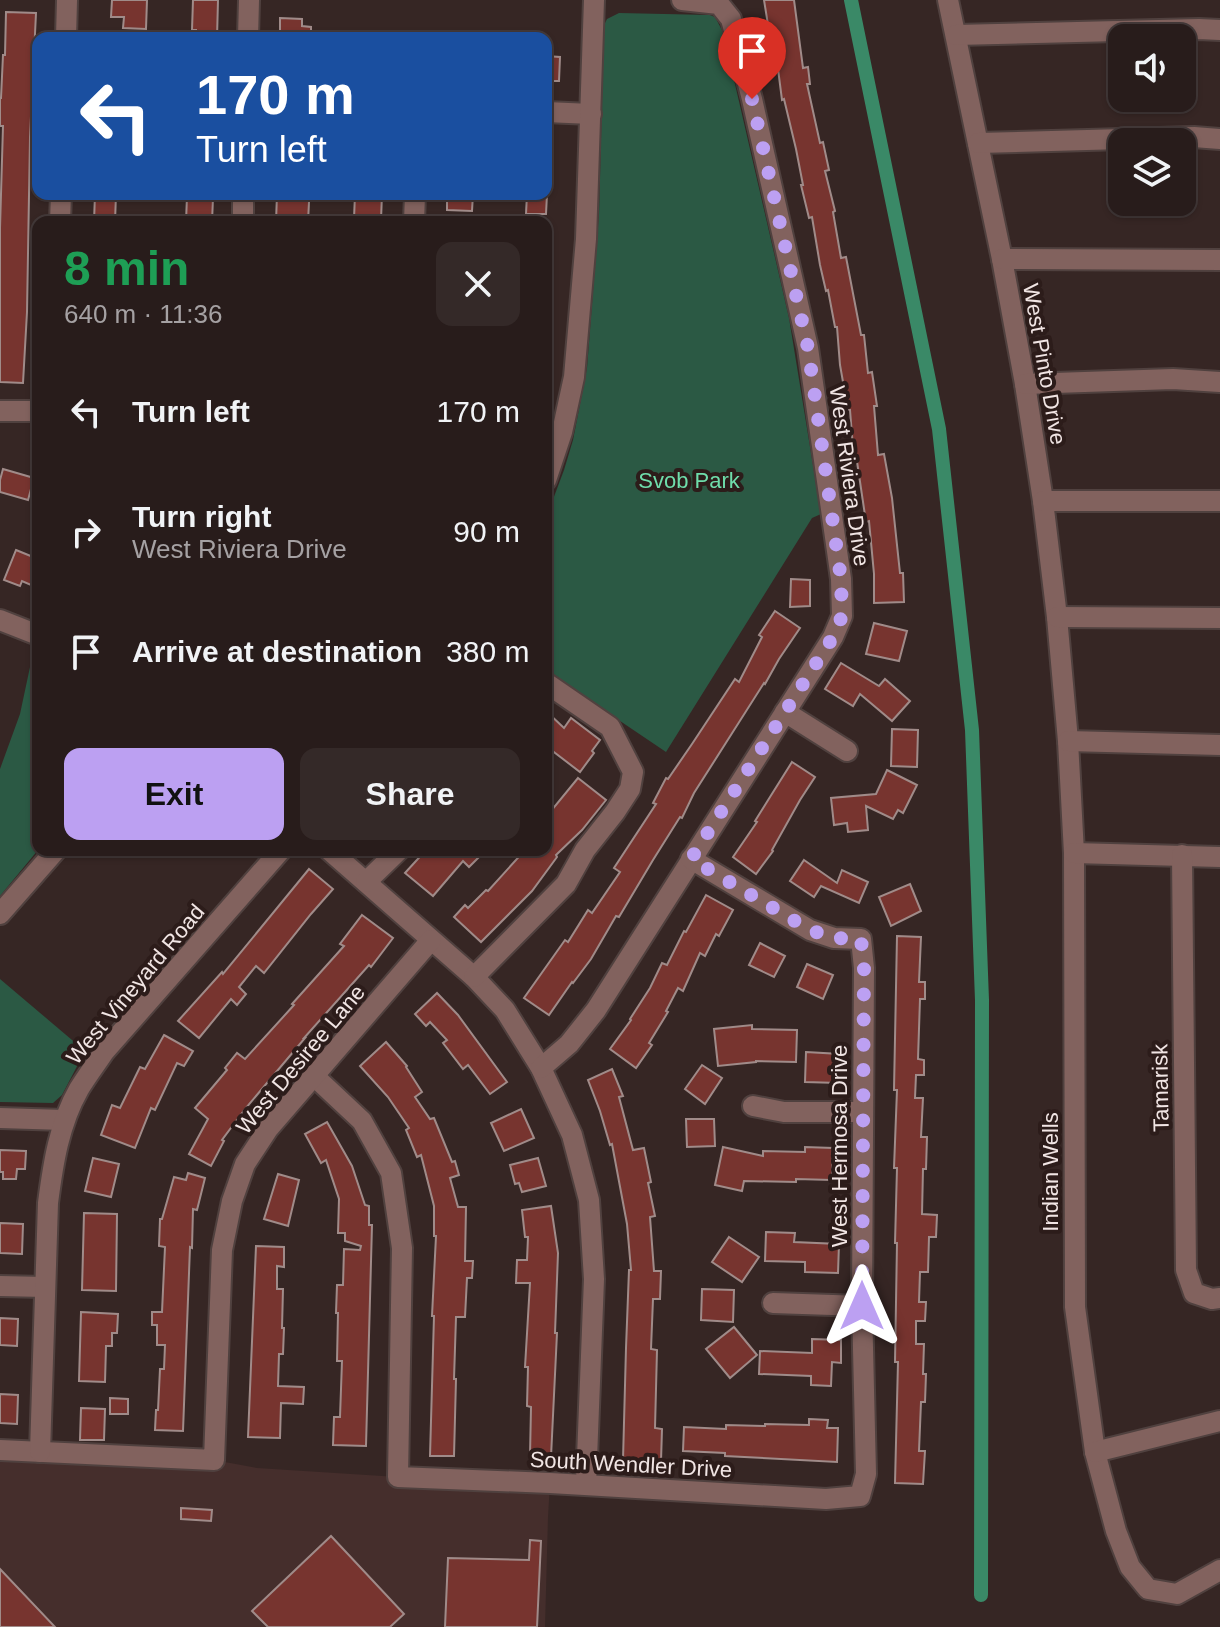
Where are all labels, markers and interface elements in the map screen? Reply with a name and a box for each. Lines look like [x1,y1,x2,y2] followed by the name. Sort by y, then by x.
[718,17,786,99] pin
[1108,24,1196,216] map controls
[1108,24,1196,112] button: sound
[730,29,774,73] icon: arrive
[196,63,355,126] text: 170 m
[64,64,168,168] icon: left
[1108,128,1196,216] button: layers
[196,129,327,170] text: Turn left
[64,242,189,295] text: 8 min
[436,242,520,326] button: close
[1018,281,1071,447] street label: West Pinto Drive
[64,299,223,329] text: 640 m · 11:36
[824,384,875,568] street label: West Riviera Drive
[64,390,108,434] icon: left
[132,395,250,428] text: Turn left
[437,395,520,428] text: 170 m
[638,468,741,493] park label: Svob Park
[132,500,271,533] text: Turn right
[64,510,108,554] icon: right
[453,515,520,548] text: 90 m
[132,534,347,564] text: West Riviera Drive
[64,630,108,674] icon: arrive
[132,635,422,668] text: Arrive at destination
[446,635,529,668] text: 380 m
[64,748,284,840] button: Exit
[300,748,520,840] button: Share
[61,899,210,1069] street label: West Vineyard Road
[231,980,370,1139] street label: West Desiree Lane
[1147,1043,1174,1132] street label: Tamarisk
[827,1045,852,1247] street label: West Hermosa Drive
[1038,1112,1063,1232] street label: Indian Wells
[820,1264,904,1348] position arrow
[529,1447,733,1482] street label: South Wendler Drive

